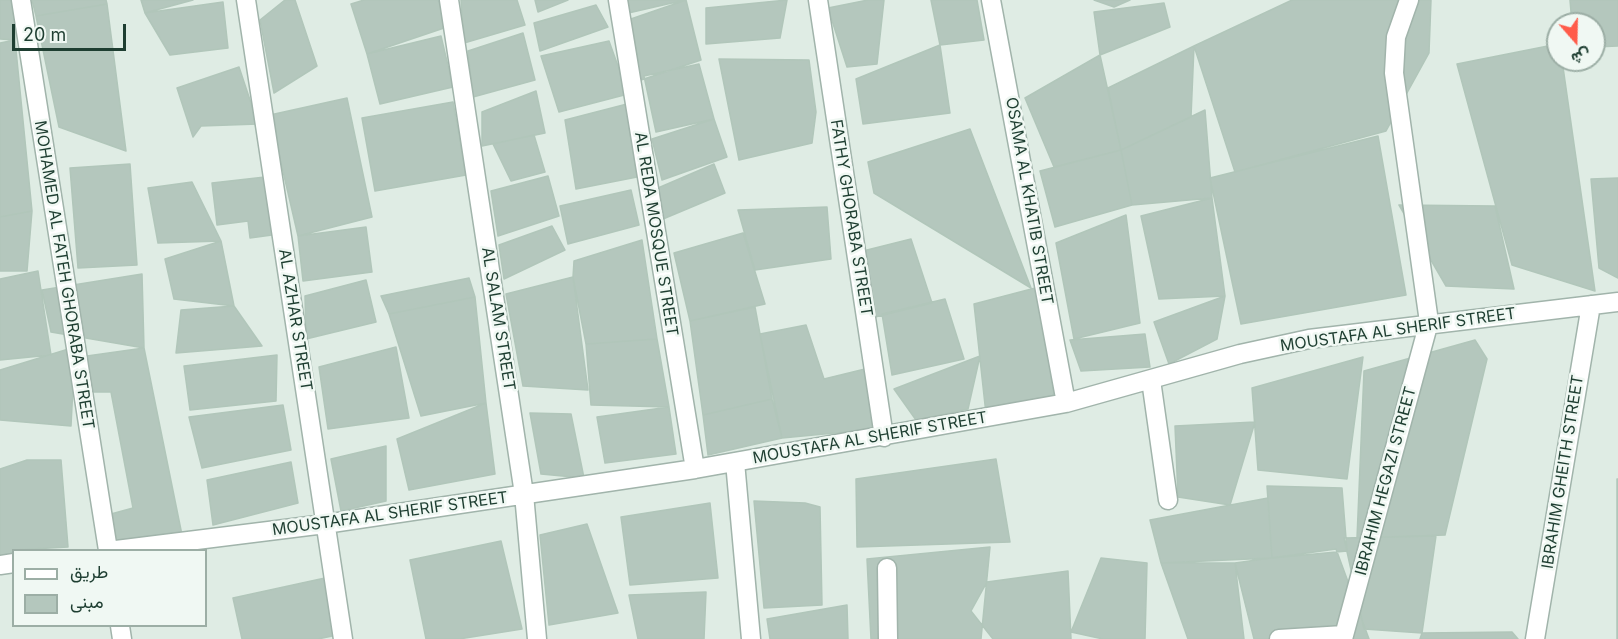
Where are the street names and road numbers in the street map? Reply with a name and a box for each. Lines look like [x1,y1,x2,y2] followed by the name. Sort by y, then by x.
[1001,96,1057,306] street label: OSAMA AL KHATIB STREET
[826,118,876,318] street label: FATHY GHORABA STREET
[30,119,98,431] street label: MOHAMED AL FATEH GHORABA STREET
[630,130,682,338] street label: AL REDA MOSQUE STREET
[477,246,519,392] street label: AL SALAM STREET
[274,247,316,393] street label: AL AZHAR STREET
[1279,304,1517,356] street label: MOUSTAFA AL SHERIF STREET
[1538,374,1588,570] street label: IBRAHIM GHEITH STREET
[1352,384,1420,578] street label: IBRAHIM HEGAZI STREET
[751,408,989,468] street label: MOUSTAFA AL SHERIF STREET
[271,488,509,540] street label: MOUSTAFA AL SHERIF STREET

